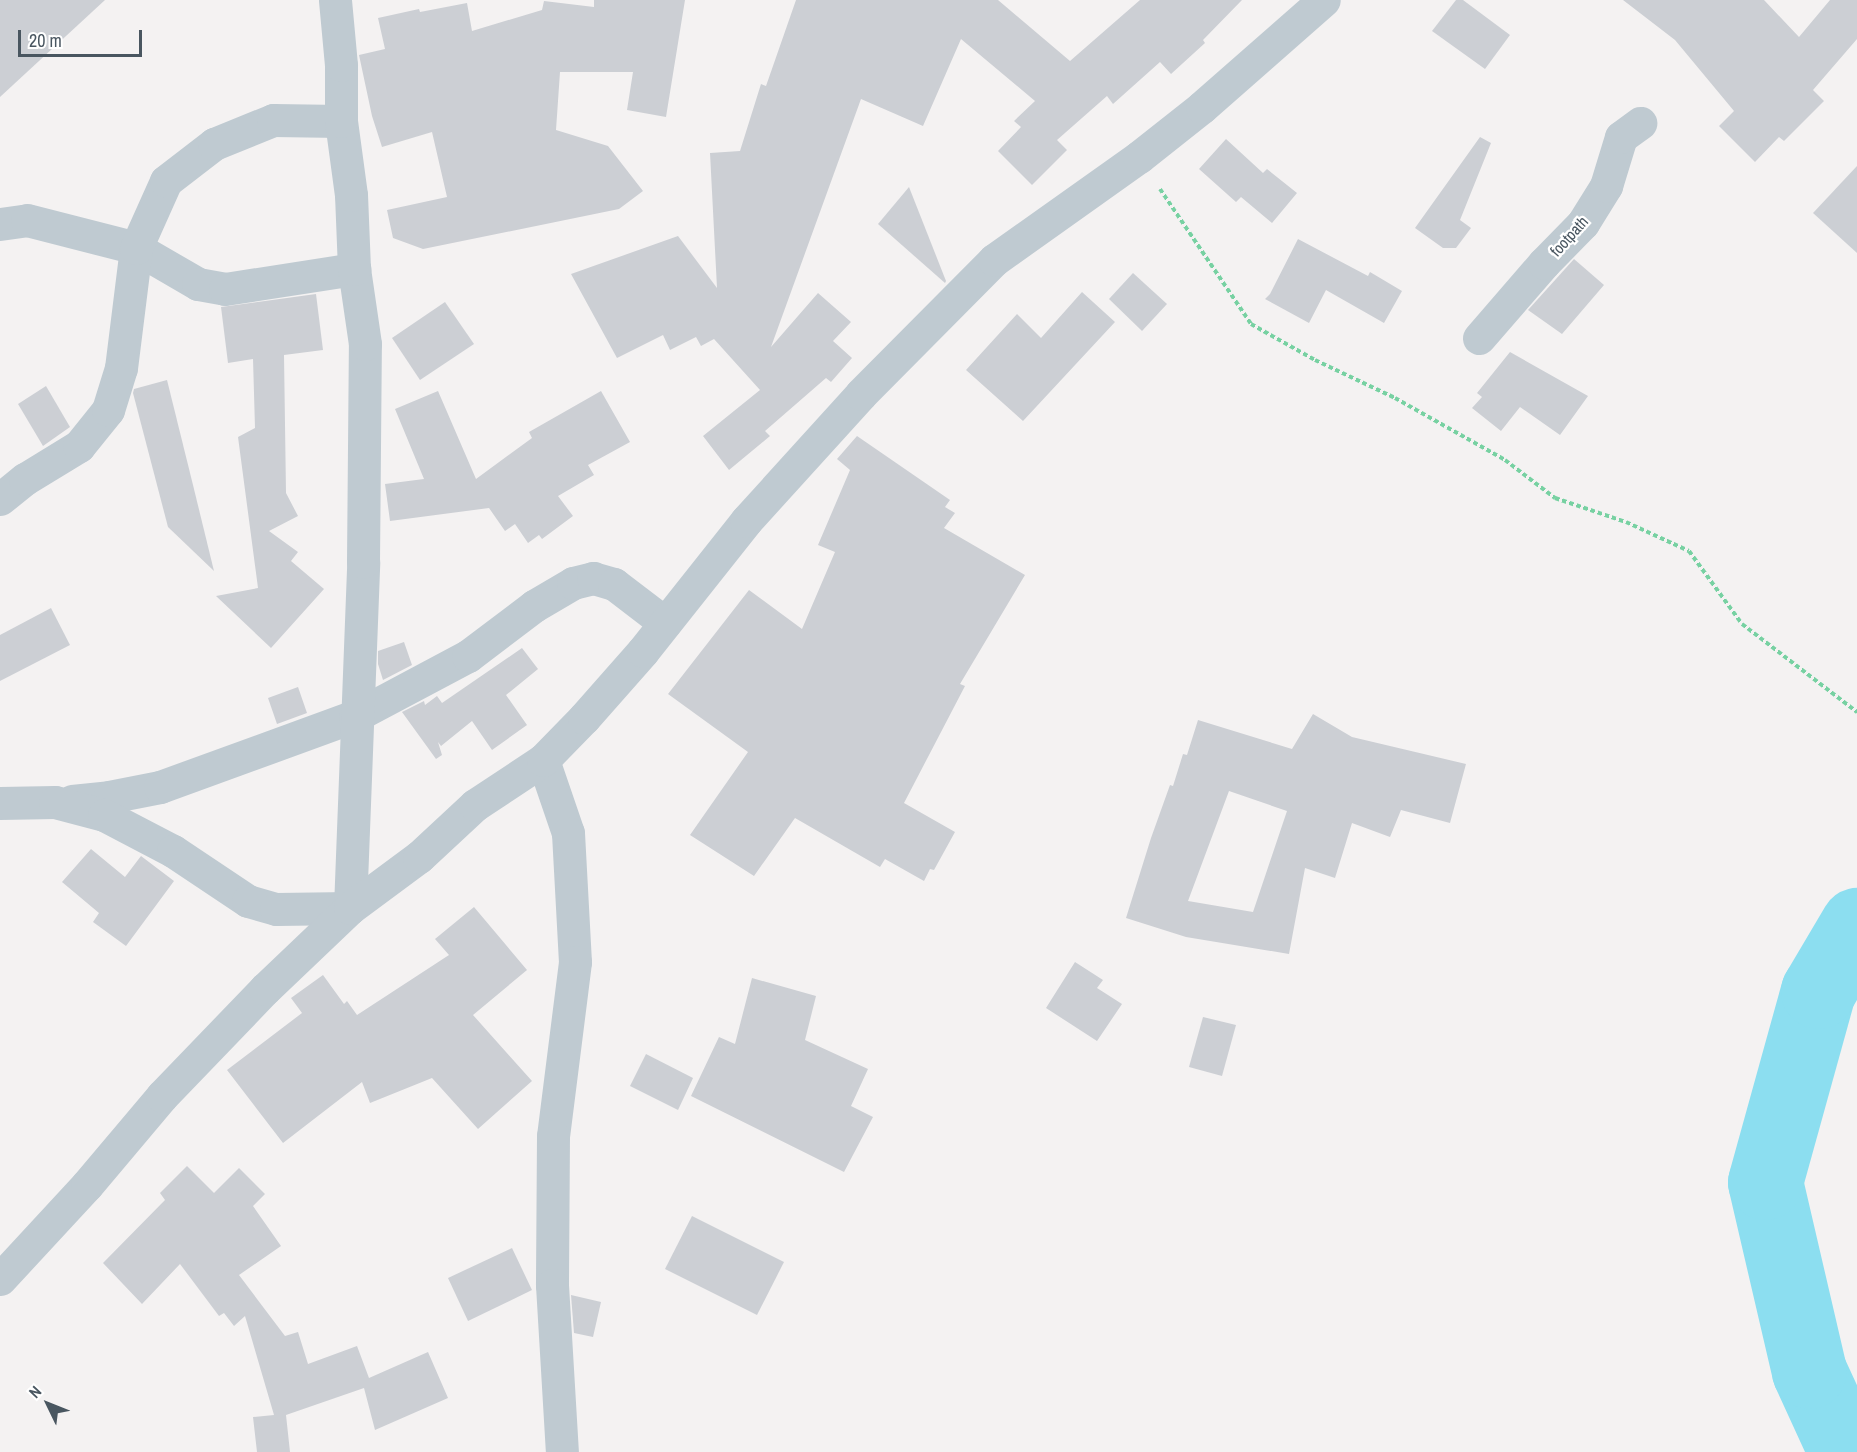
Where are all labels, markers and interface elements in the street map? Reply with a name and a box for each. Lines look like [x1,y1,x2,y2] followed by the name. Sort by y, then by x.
[21,18,146,56] scale bar
[29,28,62,53] text: 20 m
[1546,212,1592,260] street label: footpath
[18,1374,78,1434] north arrow
[24,1381,46,1403] text: N

